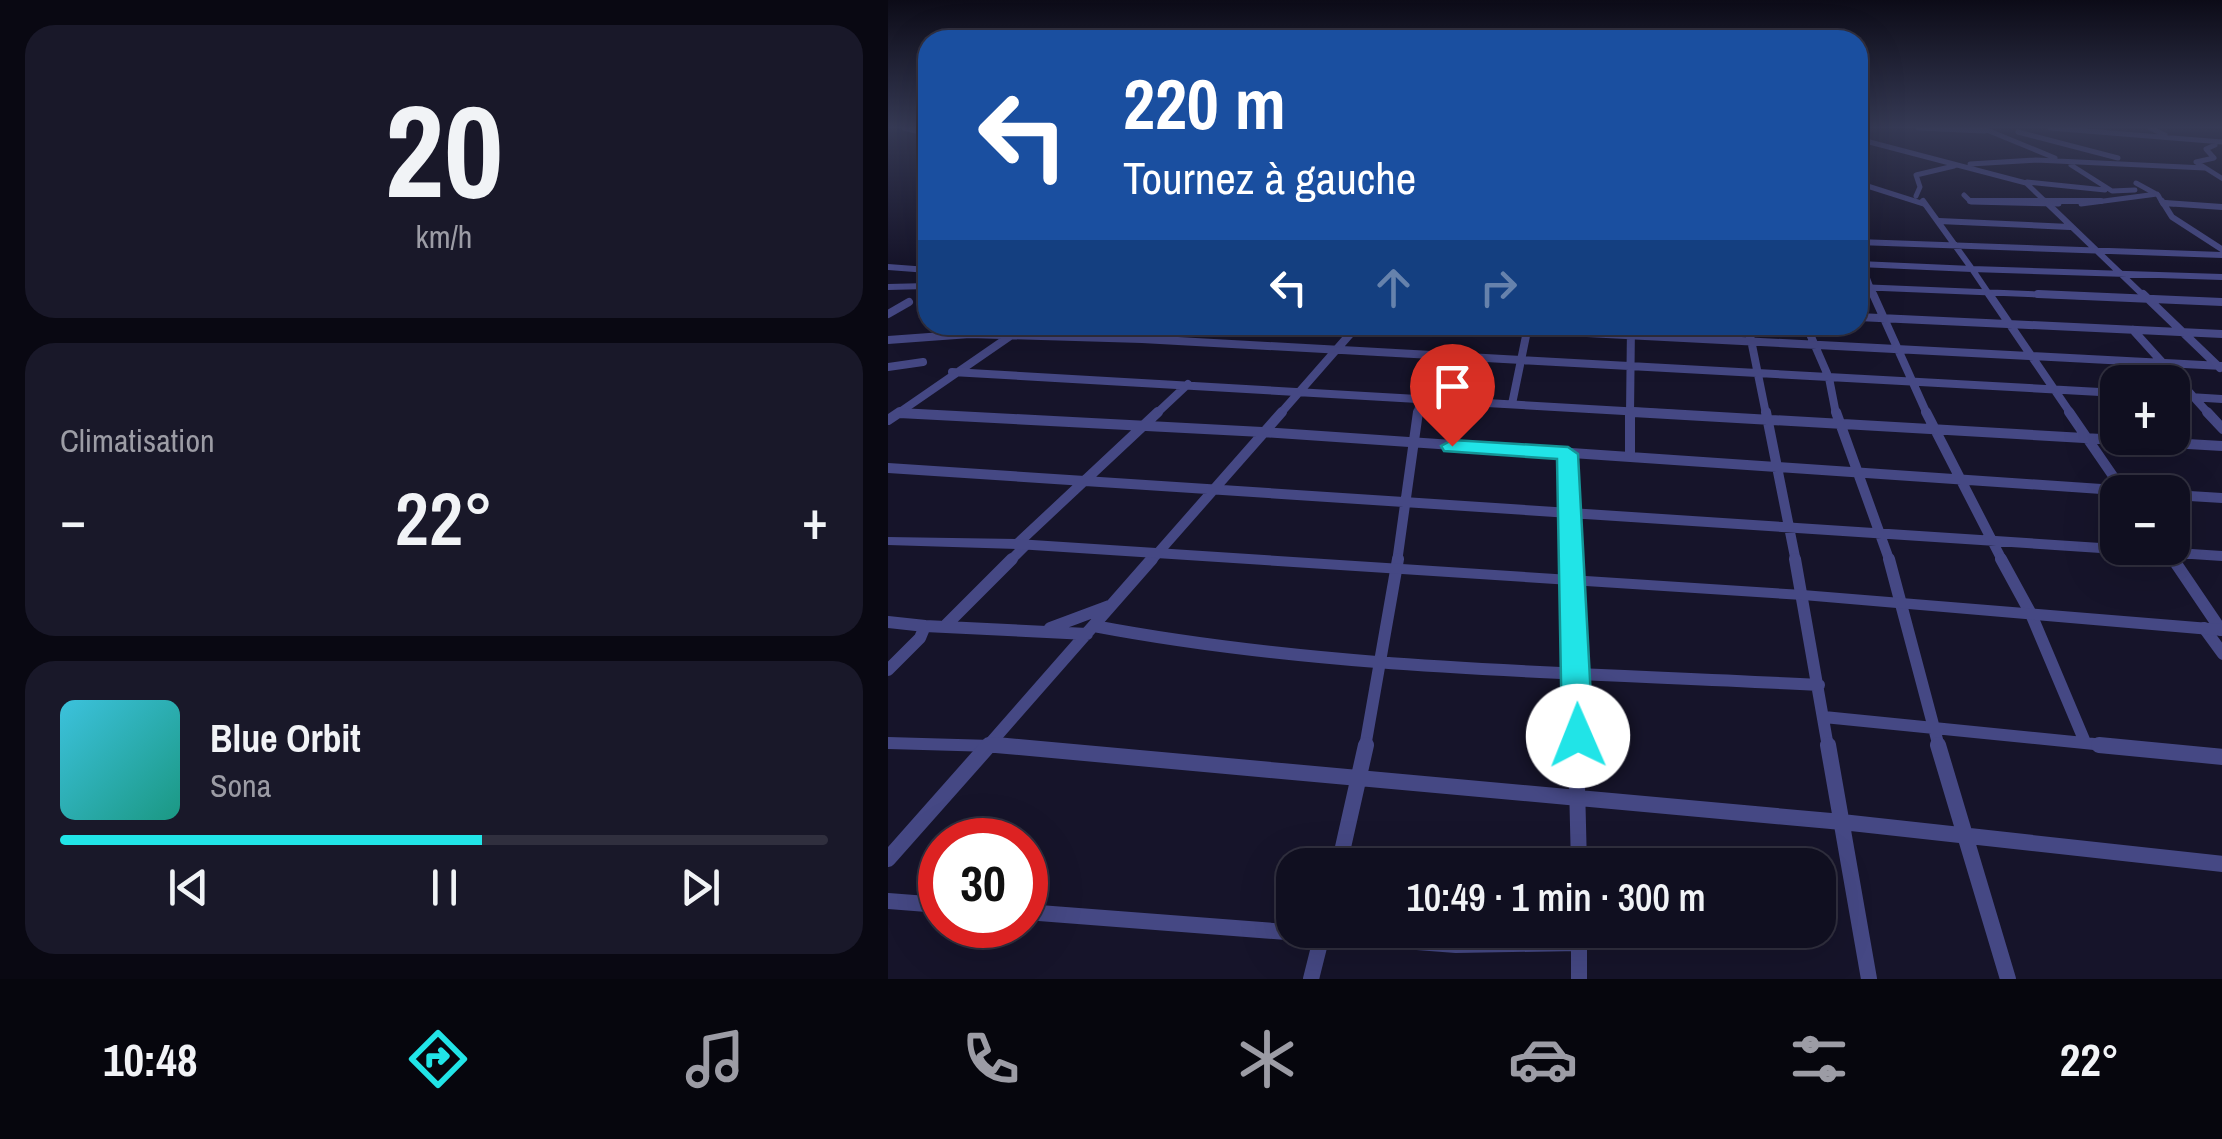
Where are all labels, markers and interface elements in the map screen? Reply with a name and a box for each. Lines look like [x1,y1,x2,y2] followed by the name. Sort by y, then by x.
[1123,57,1286,151] text: 220 m
[385,62,503,238] text: 20
[958,70,1088,200] icon: left
[1123,147,1416,208] text: Tournez à gauche
[416,215,472,258] text: km/h
[1261,260,1316,315] icon: left
[1366,260,1421,315] icon: ahead
[1471,260,1526,315] icon: right
[1410,344,1495,447] pin
[1425,359,1480,414] icon: arrive
[2100,365,2190,565] map controls
[2100,365,2190,455] button: +
[60,419,215,462] text: Climatisation
[395,467,493,568] text: 22°
[2100,475,2190,565] button: −
[60,482,86,556] text: −
[802,482,828,556] text: +
[1526,684,1630,788] position arrow
[210,713,361,764] text: Blue Orbit
[210,764,271,807] text: Sona
[918,818,1048,948] speed limit sign: 30
[161,860,216,915] icon: previous
[417,860,472,915] icon: pause
[673,860,728,915] icon: next
[1406,872,1706,923] text: 10:49 · 1 min · 300 m
[403,1024,473,1094] icon: directions
[680,1024,750,1094] icon: music
[956,1024,1026,1094] icon: phone
[1232,1024,1302,1094] icon: climate
[1508,1024,1578,1094] icon: car
[1784,1024,1854,1094] icon: filters
[103,1029,197,1090] text: 10:48
[2060,1029,2119,1090] text: 22°

